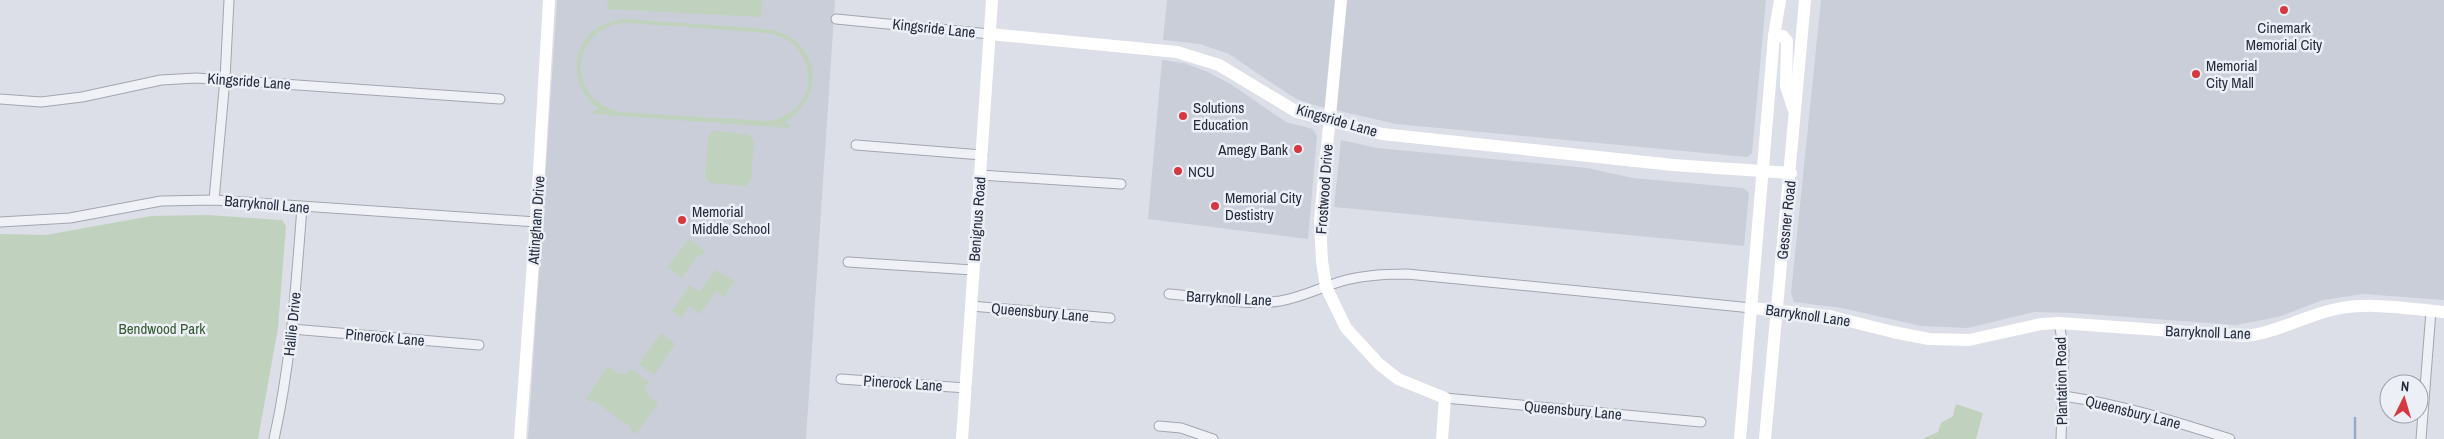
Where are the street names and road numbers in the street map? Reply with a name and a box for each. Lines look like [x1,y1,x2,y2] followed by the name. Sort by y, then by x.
[891,13,977,43] street label: Kingsride Lane
[207,68,292,94] street label: Kingsride Lane
[1294,98,1380,142] street label: Kingsride Lane
[1310,143,1338,235] street label: Frostwood Drive
[522,175,550,266] street label: Attingham Drive
[964,176,990,262] street label: Benignus Road
[1771,179,1801,261] street label: Gessner Road
[224,190,311,218] street label: Barryknoll Lane
[1186,285,1272,311] street label: Barryknoll Lane
[278,291,306,357] street label: Hallie Drive
[990,297,1090,327] street label: Queensbury Lane
[1764,299,1852,331] street label: Barryknoll Lane
[2165,320,2251,344] street label: Barryknoll Lane
[345,323,426,351] street label: Pinerock Lane
[2050,337,2072,425] street label: Plantation Road
[863,370,943,396] street label: Pinerock Lane
[2083,390,2183,434] street label: Queensbury Lane
[1523,395,1623,425] street label: Queensbury Lane

